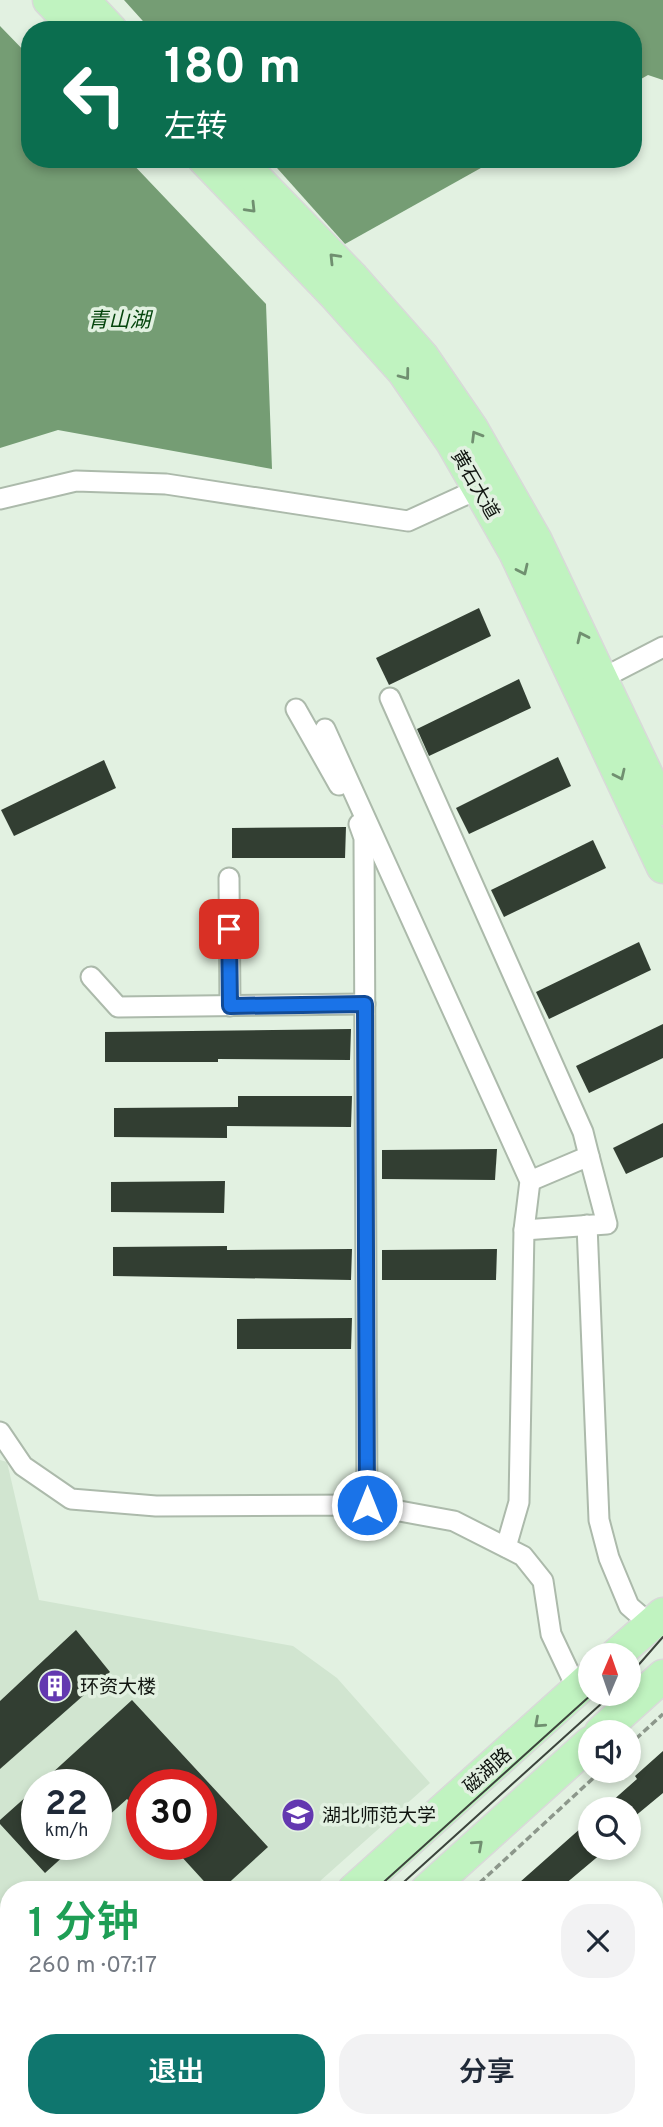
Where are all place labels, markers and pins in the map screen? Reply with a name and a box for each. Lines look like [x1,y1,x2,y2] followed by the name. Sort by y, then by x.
[199,899,259,959] pin
[36,1667,74,1705] building icon: 环资大楼
[80,1676,156,1700] place label: 环资大楼
[279,1796,317,1834] school or university icon: 湖北师范大学
[322,1805,436,1829] place label: 湖北师范大学

